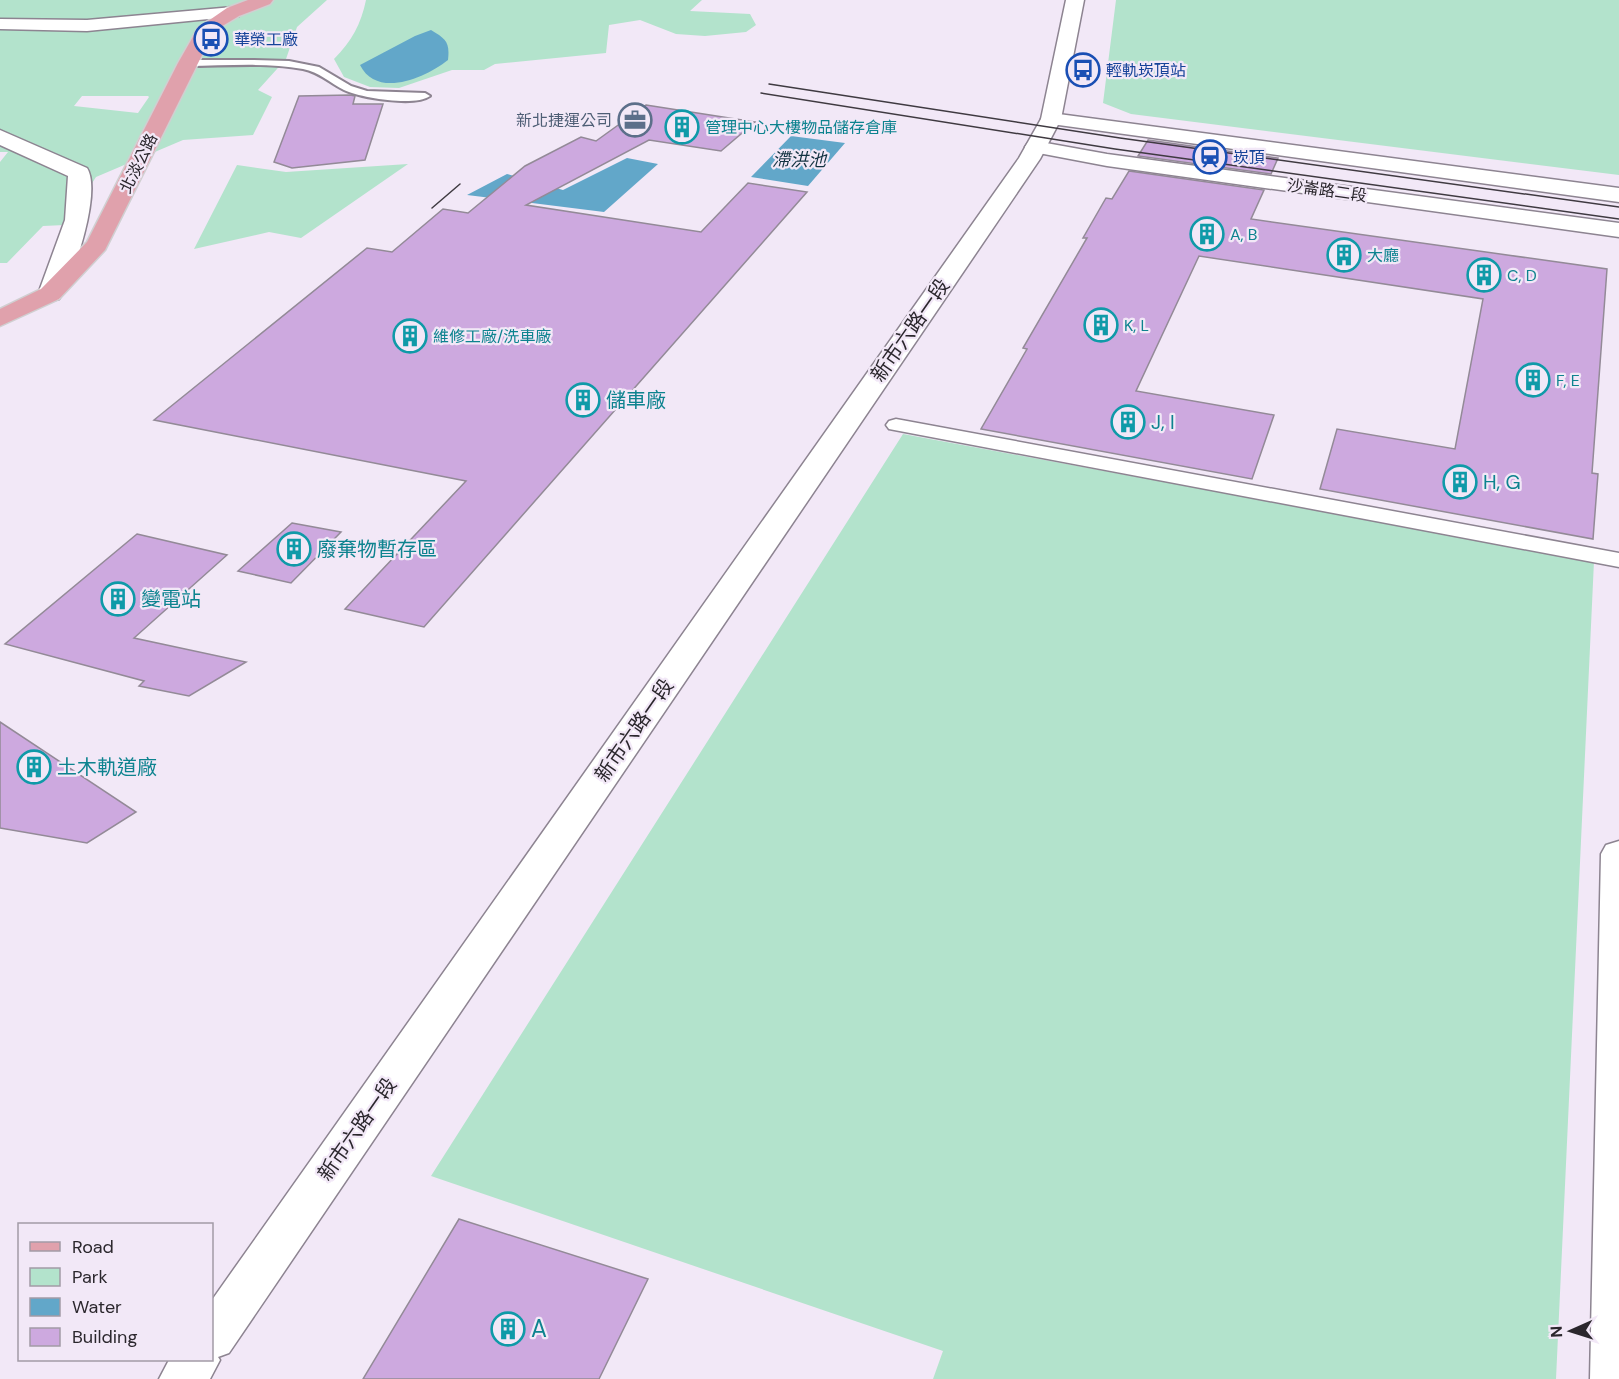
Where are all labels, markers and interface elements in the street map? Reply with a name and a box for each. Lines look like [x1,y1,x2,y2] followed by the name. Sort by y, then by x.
[193,21,229,57] bus stop icon: 華榮工廠
[234,29,298,50] place label: 華榮工廠
[1065,52,1101,88] bus stop icon: 輕軌崁頂站
[1106,60,1186,81] place label: 輕軌崁頂站
[617,102,653,138] office icon: 新北捷運公司
[664,109,700,145] building icon: 管理中心大樓物品儲存倉庫
[516,110,612,131] place label: 新北捷運公司
[705,117,897,138] place label: 管理中心大樓物品儲存倉庫
[115,130,162,197] street label: 北淡公路
[1192,139,1228,175] station icon: 崁頂
[1233,147,1265,168] place label: 崁頂
[772,148,828,172] water label: 滯洪池
[1286,175,1368,206] street label: 沙崙路二段
[1189,216,1225,252] building icon: A, B
[1230,224,1257,245] place label: A, B
[1326,237,1362,273] building icon: 大廳
[1367,245,1399,266] place label: 大廳
[1466,257,1502,293] building icon: C, D
[1507,265,1537,286] place label: C, D
[865,273,955,387] street label: 新市六路一段
[1083,307,1119,343] building icon: K, L
[1124,315,1149,336] place label: K, L
[392,318,428,354] building icon: 維修工廠/洗車廠
[433,326,551,347] place label: 維修工廠/洗車廠
[1515,362,1551,398] building icon: F, E
[1556,370,1580,391] place label: F, E
[565,382,601,418] building icon: 儲車廠
[606,387,666,413] place label: 儲車廠
[1110,404,1146,440] building icon: J, I
[1151,409,1175,435] place label: J, I
[1442,464,1478,500] building icon: H, G
[1483,469,1521,495] place label: H, G
[276,531,312,567] building icon: 廢棄物暫存區
[317,536,437,562] place label: 廢棄物暫存區
[100,581,136,617] building icon: 變電站
[141,586,201,612] place label: 變電站
[589,673,679,787] street label: 新市六路一段
[16,749,52,785] building icon: 土木軌道廠
[57,754,157,780] place label: 土木軌道廠
[312,1072,402,1186] street label: 新市六路一段
[18,1223,213,1361] legend
[72,1235,114,1259] text: Road
[72,1265,108,1289] text: Park
[72,1295,122,1319] text: Water
[1541,1301,1601,1361] north arrow
[490,1311,526,1347] building icon: A
[531,1313,547,1344] place label: A
[72,1325,137,1349] text: Building
[1546,1325,1567,1338] text: N

